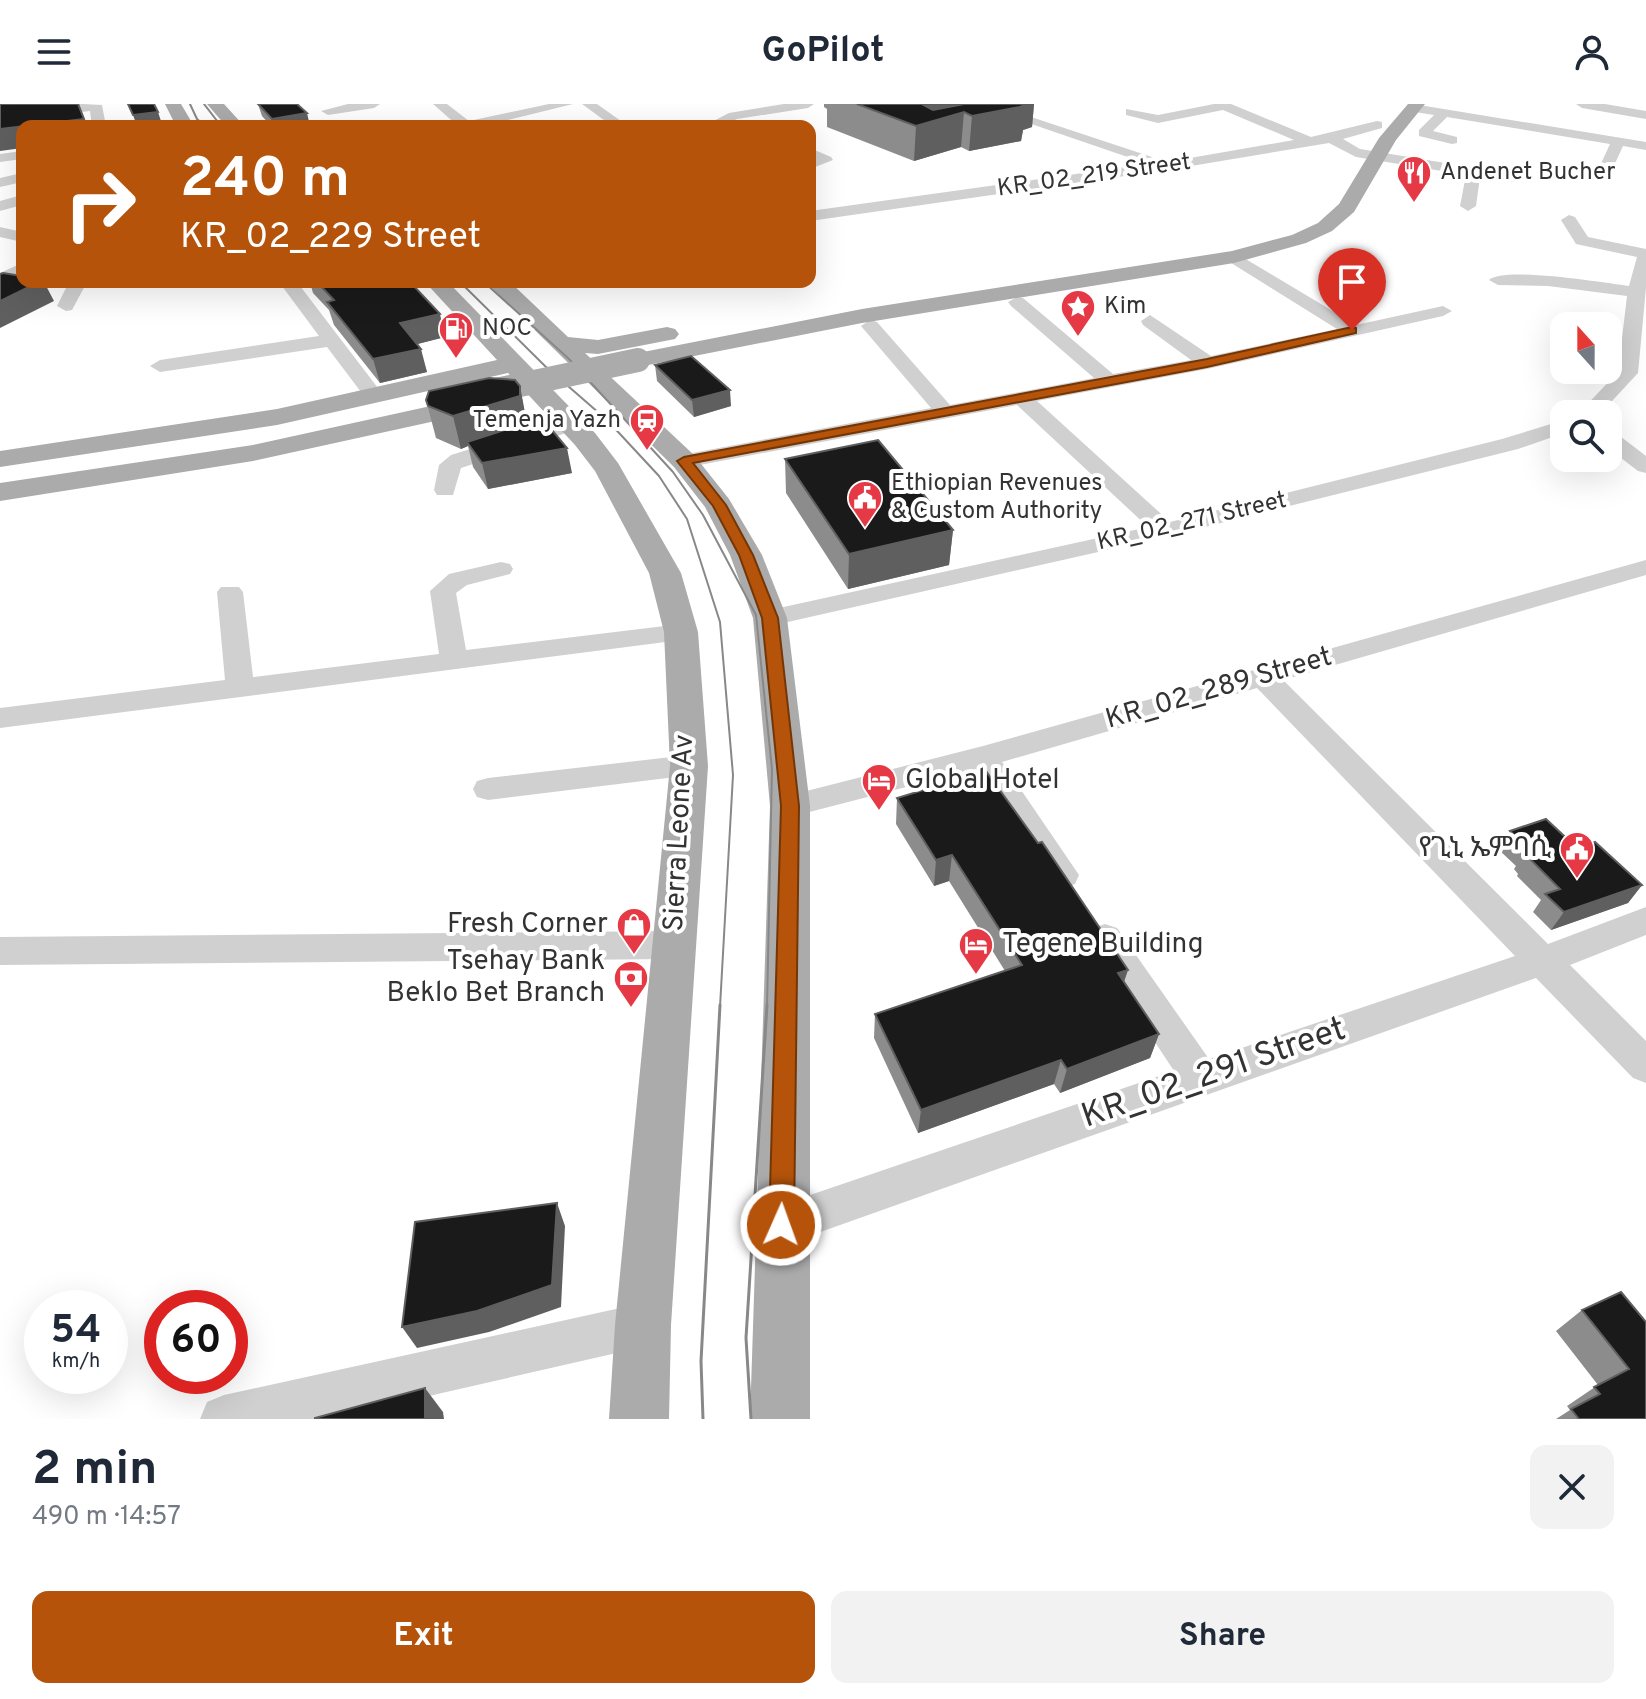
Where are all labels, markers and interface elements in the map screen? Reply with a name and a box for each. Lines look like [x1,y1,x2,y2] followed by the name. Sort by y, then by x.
[762,29,884,75] text: GoPilot
[32,30,76,74] icon: menu
[1570,30,1614,74] icon: person
[180,146,350,216] text: 240 m
[995,148,1193,204] street label: KR_02_219 Street
[48,152,152,256] icon: right
[1395,154,1433,204] restaurant icon: Andenet Bucher
[1440,158,1616,188] place label: Andenet Bucher
[180,215,481,261] text: KR_02_229 Street
[1318,248,1386,330] pin
[1330,260,1374,304] icon: arrive
[1059,288,1097,338] place icon: Kim
[1104,292,1146,322] place label: Kim
[437,310,475,360] fuel station icon: NOC
[1550,312,1622,384] north arrow
[1550,312,1622,472] map controls
[482,314,532,344] place label: NOC
[1550,400,1622,472] button: search
[628,402,666,452] station icon: Temenja Yazh
[473,406,621,436] place label: Temenja Yazh
[891,469,1102,527] place label: Ethiopian Revenues & Custom Authority
[846,479,884,529] public building icon: Ethiopian Revenues & Custom Authority
[1094,486,1290,558] street label: KR_02_271 Street
[1102,639,1336,739] street label: KR_02_289 Street
[657,734,703,932] street label: Sierra Leone Av
[860,762,898,812] hotel icon: Global Hotel
[905,763,1060,799] place label: Global Hotel
[1558,830,1596,880] public building icon: የጊኒ ኤምባሲ
[1418,831,1551,867] place label: የጊኒ ኤምባሲ
[615,906,653,956] shop icon: Fresh Corner
[447,907,608,943] place label: Fresh Corner
[957,926,995,976] hotel icon: Tegene Building
[1002,927,1204,963] place label: Tegene Building
[387,944,605,1012] place label: Tsehay Bank Beklo Bet Branch
[612,959,650,1009] bank icon: Tsehay Bank Beklo Bet Branch
[1076,1009,1352,1139] street label: KR_02_291 Street
[739,1183,823,1267] position arrow
[144,1290,248,1394] speed limit sign: 60
[51,1307,101,1357] text: 54
[52,1349,100,1375] text: km/h
[32,1441,157,1501] text: 2 min
[1530,1445,1614,1529] button: close
[32,1501,181,1534] text: 490 m · 14:57
[32,1591,815,1683] button: Exit
[831,1591,1614,1683] button: Share

